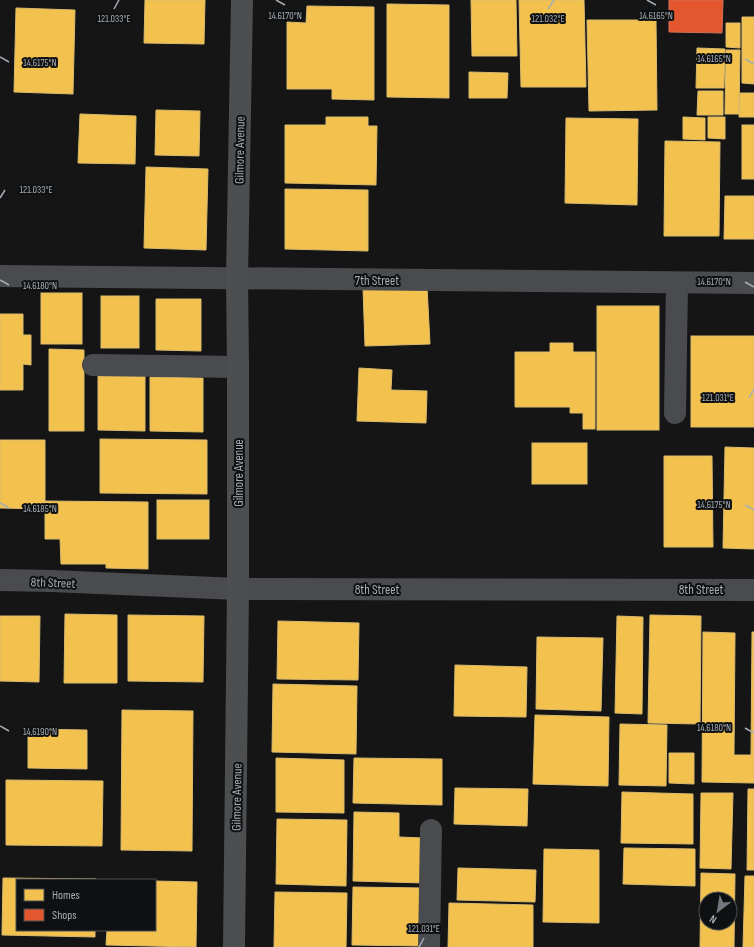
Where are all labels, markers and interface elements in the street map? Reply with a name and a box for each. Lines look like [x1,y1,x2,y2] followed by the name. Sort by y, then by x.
[268,10,302,22] text: 14.6170°N
[639,10,673,22] text: 14.6165°N
[97,13,131,25] text: 121.033°E
[532,13,565,25] text: 121.032°E
[697,53,731,65] text: 14.6165°N
[23,57,57,69] text: 14.6175°N
[231,116,249,184] street label: Gilmore Avenue
[19,184,53,196] text: 121.033°E
[355,273,399,289] street label: 7th Street
[697,276,731,288] text: 14.6170°N
[23,280,57,292] text: 14.6180°N
[702,392,734,404] text: 121.031°E
[231,439,247,507] street label: Gilmore Avenue
[697,499,731,511] text: 14.6175°N
[23,503,57,515] text: 14.6185°N
[30,574,76,592] street label: 8th Street
[355,582,399,598] street label: 8th Street
[679,582,723,598] street label: 8th Street
[697,722,731,734] text: 14.6180°N
[23,726,57,738] text: 14.6190°N
[228,763,246,831] street label: Gilmore Avenue
[16,879,156,931] legend
[52,888,80,903] text: Homes
[698,891,738,931] north arrow
[52,908,77,923] text: Shops
[707,912,719,926] text: N
[408,923,440,935] text: 121.031°E

